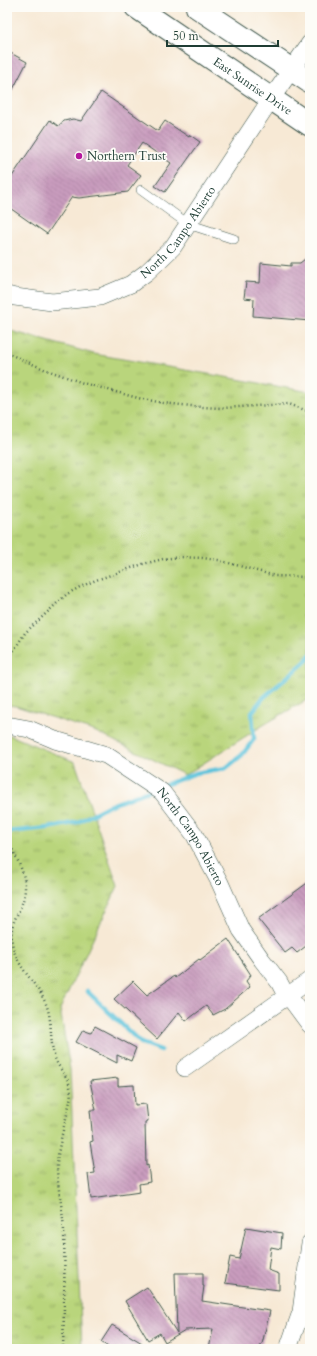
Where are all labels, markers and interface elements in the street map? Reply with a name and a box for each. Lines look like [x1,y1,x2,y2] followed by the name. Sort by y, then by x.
[167,22,278,48] scale bar
[173,28,200,44] text: 50 m
[210,54,296,119] street label: East Sunrise Drive
[87,148,166,164] place label: Northern Trust
[74,151,84,161] marker: Northern Trust
[137,183,219,282] street label: North Campo Abierto
[153,784,228,889] street label: North Campo Abierto

